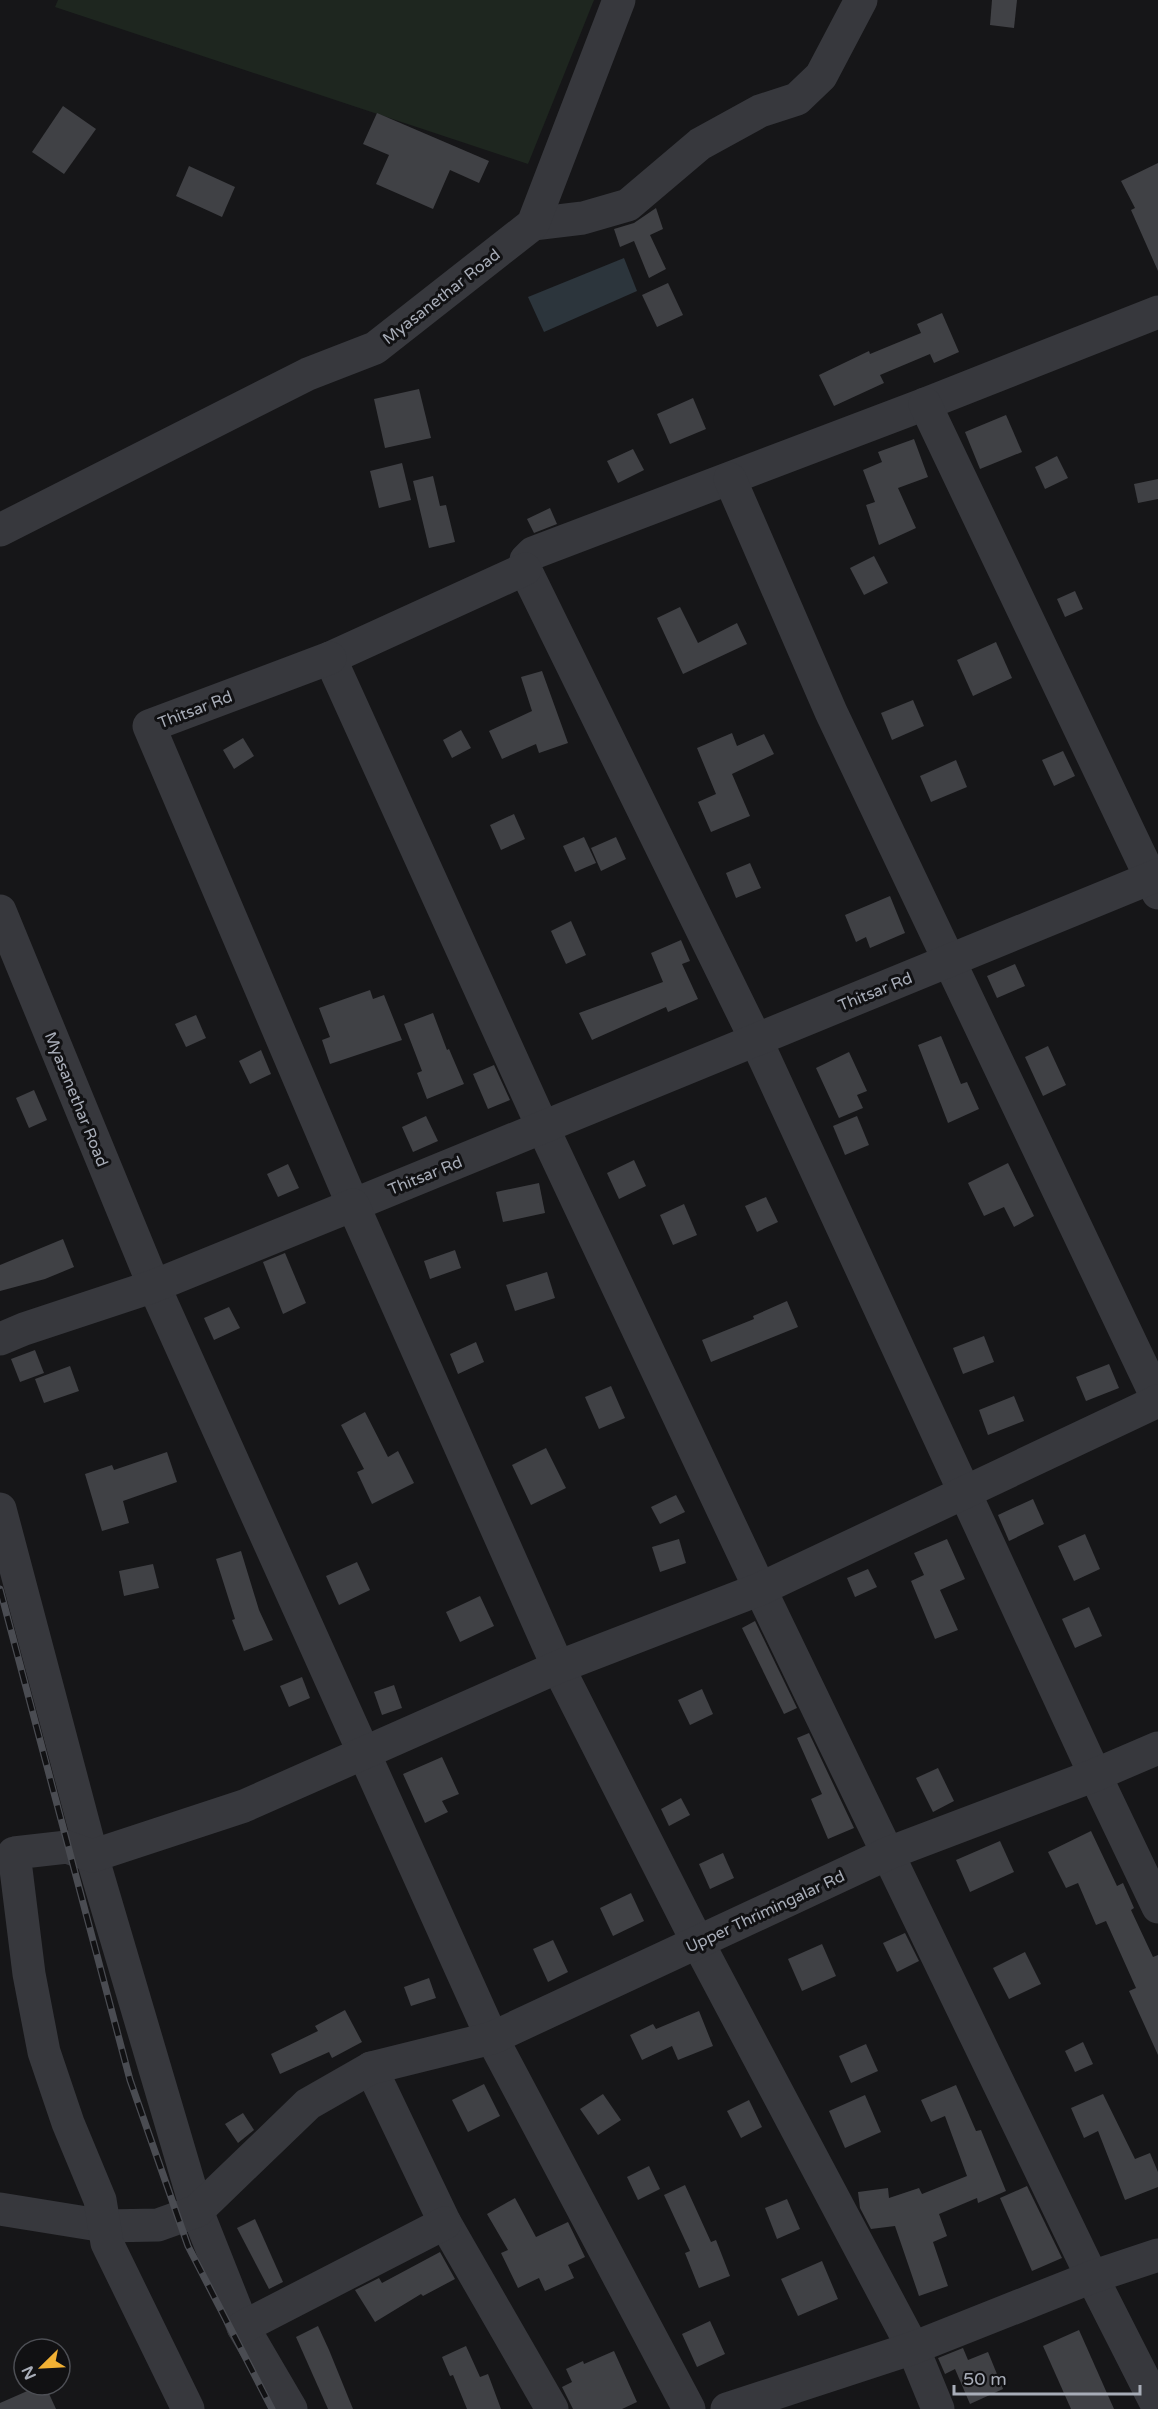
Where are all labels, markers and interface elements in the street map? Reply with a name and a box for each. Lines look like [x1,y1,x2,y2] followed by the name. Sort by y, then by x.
[379,245,504,349] street label: Myasanethar Road
[155,687,235,733] street label: Thitsar Rd
[835,968,915,1016] street label: Thitsar Rd
[40,1029,112,1170] street label: Myasanethar Road
[385,1152,465,1200] street label: Thitsar Rd
[683,1866,848,1958] street label: Upper Thrimingalar Rd
[12,2337,72,2397] north arrow
[954,2358,1140,2396] scale bar
[17,2363,41,2383] text: N
[963,2368,1007,2390] text: 50 m

